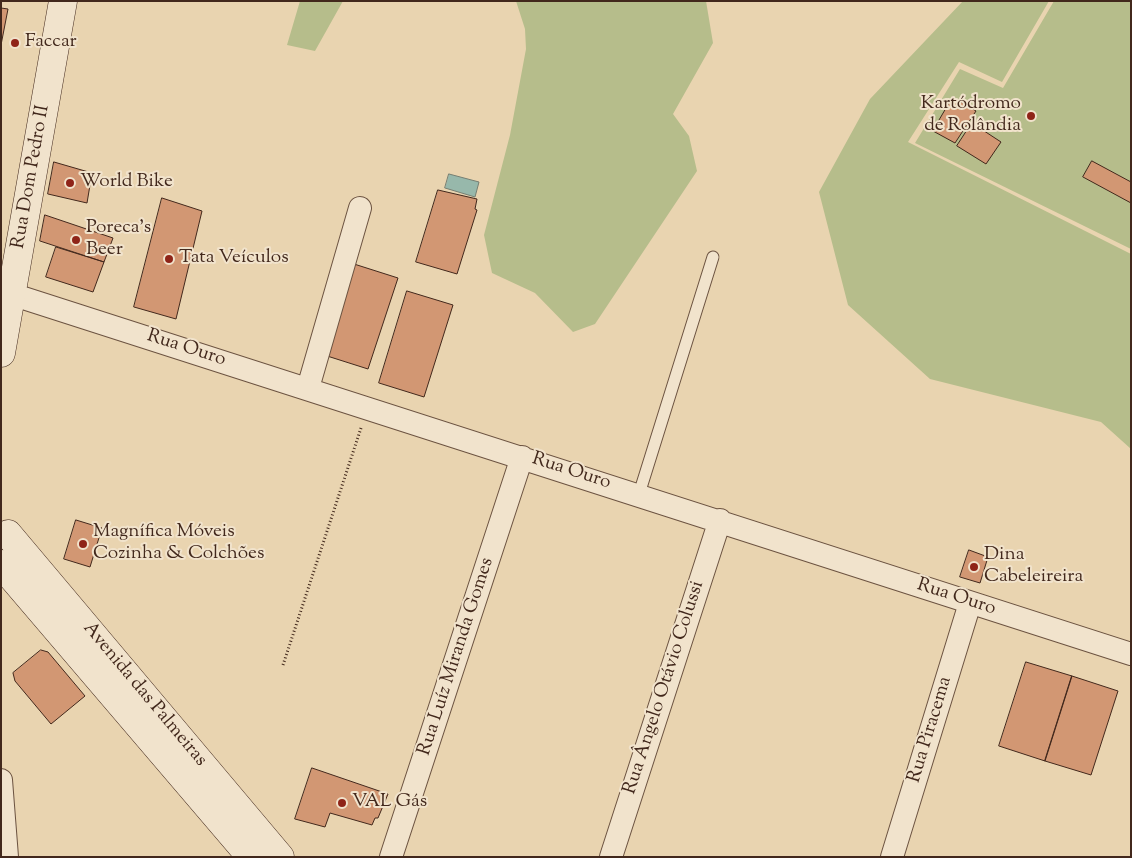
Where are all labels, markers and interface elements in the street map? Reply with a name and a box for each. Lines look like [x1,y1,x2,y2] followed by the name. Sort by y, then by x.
[25,32,77,54] place label: Faccar
[9,37,21,49] marker: Faccar
[921,94,1021,138] place label: Kartódromo de Rolândia
[8,103,56,251] street label: Rua Dom Pedro II
[1025,110,1037,122] marker: Kartódromo de Rolândia
[80,172,173,194] place label: World Bike
[64,177,76,189] marker: World Bike
[86,218,151,262] place label: Poreca's Beer
[70,234,82,246] marker: Poreca's Beer
[179,248,289,270] place label: Tata Veículos
[163,253,175,265] marker: Tata Veículos
[144,326,228,372] street label: Rua Ouro
[529,449,613,495] street label: Rua Ouro
[93,522,264,566] place label: Magnífica Móveis Cozinha & Colchões
[77,538,89,550] marker: Magnífica Móveis Cozinha & Colchões
[984,545,1083,589] place label: Dina Cabeleireira
[414,555,500,759] street label: Rua Luíz Miranda Gomes
[968,561,980,573] marker: Dina Cabeleireira
[914,575,998,621] street label: Rua Ouro
[620,578,710,798] street label: Rua Ângelo Otávio Colussi
[77,618,211,772] street label: Avenida das Palmeiras
[904,674,958,786] street label: Rua Piracema
[352,792,427,814] place label: VAL Gás
[336,797,348,809] marker: VAL Gás

